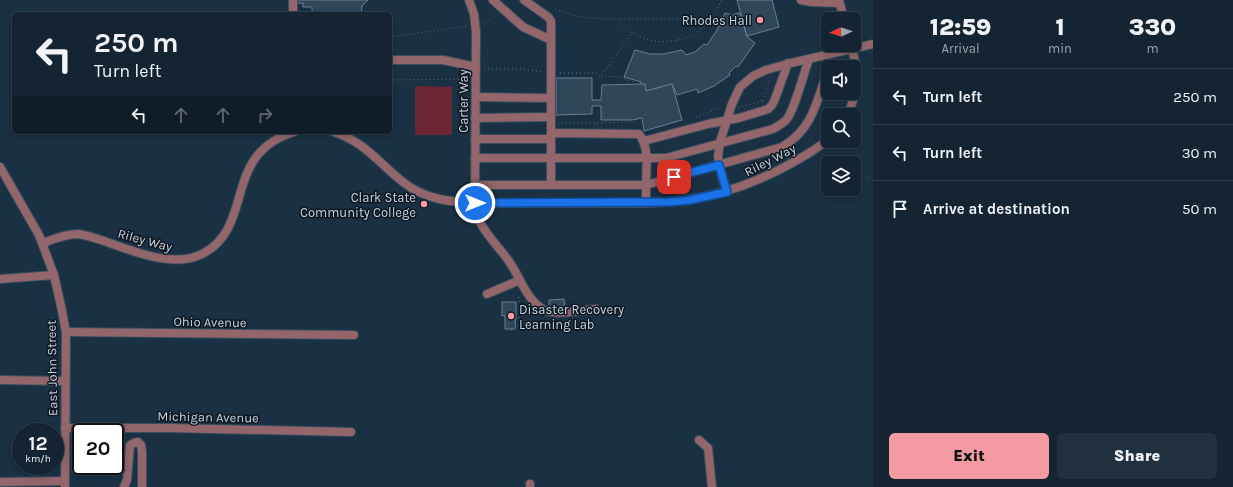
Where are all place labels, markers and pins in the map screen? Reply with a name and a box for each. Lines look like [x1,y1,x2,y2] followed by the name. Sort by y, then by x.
[682,13,752,28] place label: Rhodes Hall
[755,15,765,25] marker: Rhodes Hall
[657,160,691,194] pin
[300,190,416,220] place label: Clark State Community College
[419,199,429,209] marker: Clark State Community College
[519,302,624,332] place label: Disaster Recovery Learning Lab
[506,311,516,321] marker: Disaster Recovery Learning Lab

